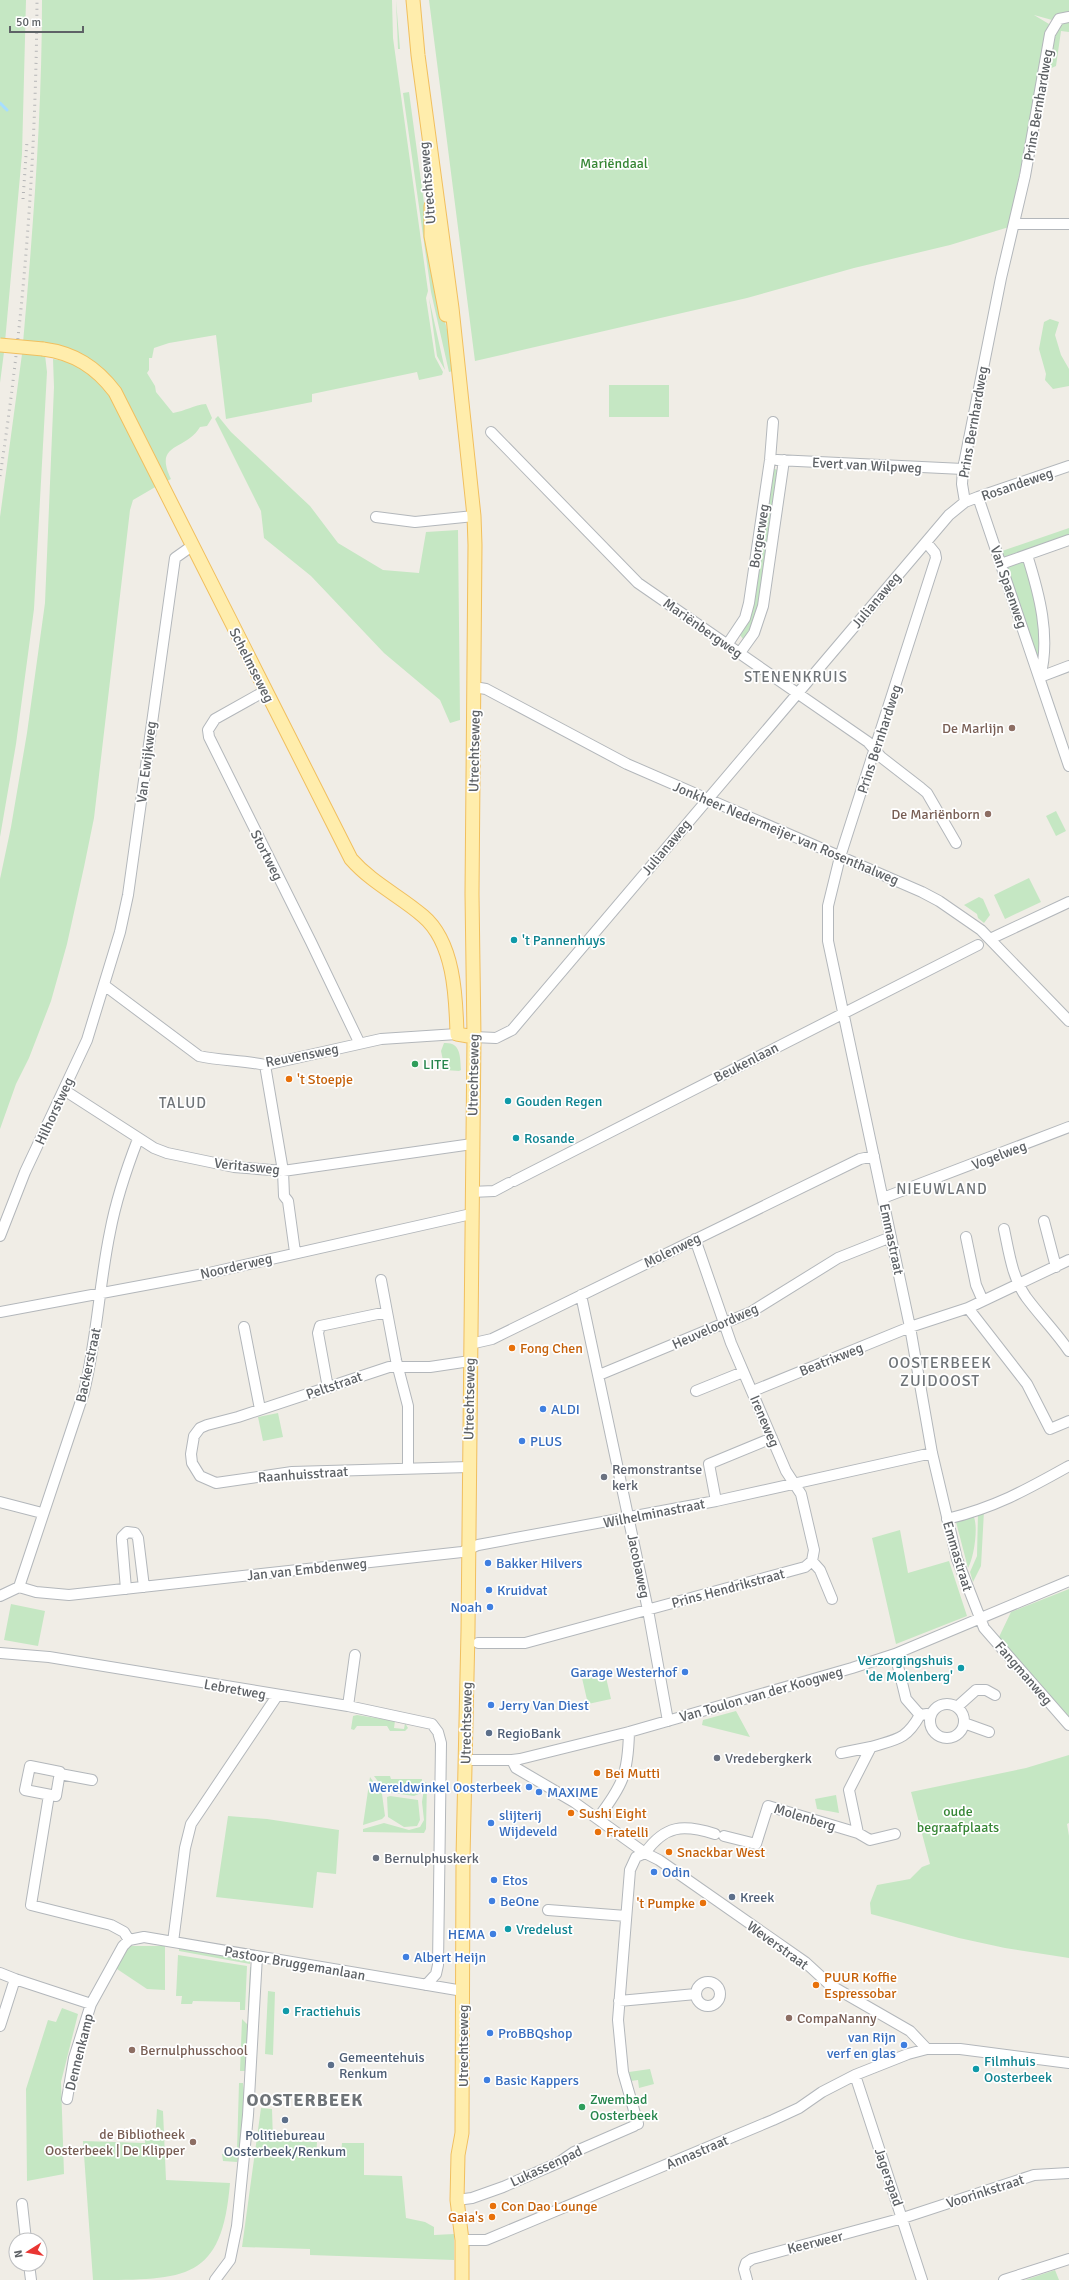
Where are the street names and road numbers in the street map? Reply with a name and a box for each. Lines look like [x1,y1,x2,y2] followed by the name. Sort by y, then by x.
[1020,48,1057,162] street label: Prins Bernhardweg
[415,141,440,225] street label: Utrechtseweg
[955,365,992,479] street label: Prins Bernhardweg
[812,454,922,477] street label: Evert van Wilpweg
[979,464,1055,505] street label: Rosandeweg
[746,503,773,569] street label: Borgerweg
[986,544,1031,631] street label: Van Spaenweg
[848,569,905,632] street label: Julianaweg
[660,595,746,662] street label: Mariënbergweg
[225,625,278,705] street label: Schelmseweg
[854,683,905,796] street label: Prins Bernhardweg
[465,710,484,792] street label: Utrechtseweg
[133,720,160,804] street label: Van Ewijkweg
[670,778,901,889] street label: Jonkheer Nedermeijer van Rosenthalweg
[638,816,695,879] street label: Julianaweg
[247,827,287,883] street label: Stortweg
[464,1034,483,1116] street label: Utrechtseweg
[711,1039,781,1086] street label: Beukenlaan
[264,1040,340,1071] street label: Reuvensweg
[31,1075,78,1148] street label: Hilhorstweg
[969,1137,1029,1174] street label: Vogelweg
[213,1155,281,1178] street label: Veritasweg
[876,1202,907,1276] street label: Emmastraat
[641,1229,703,1272] street label: Molenweg
[198,1250,274,1283] street label: Noorderweg
[669,1300,761,1353] street label: Heuveloordweg
[72,1326,105,1404] street label: Backerstraat
[797,1339,866,1380] street label: Beatrixweg
[460,1358,479,1440] street label: Utrechtseweg
[304,1368,365,1403] street label: Peltstraat
[746,1393,783,1450] street label: Ireneweg
[257,1463,349,1486] street label: Raanhuisstraat
[602,1495,706,1532] street label: Wilhelminastraat
[939,1519,976,1593] street label: Emmastraat
[623,1532,654,1600] street label: Jacobaweg
[246,1555,368,1584] street label: Jan van Embdenweg
[670,1565,787,1612] street label: Prins Hendrikstraat
[991,1638,1056,1709] street label: Fangmanweg
[678,1663,845,1726] street label: Van Toulon van der Koogweg
[203,1676,267,1703] street label: Lebretweg
[457,1682,476,1764] street label: Utrechtseweg
[772,1800,838,1835] street label: Molenberg
[744,1917,812,1973] street label: Weverstraat
[223,1943,367,1984] street label: Pastoor Bruggemanlaan
[455,2005,472,2087] street label: Utrechtseweg
[62,2012,97,2092] street label: Dennenkamp
[664,2132,731,2173] street label: Annastraat
[507,2142,585,2191] street label: Lukassenpad
[871,2146,906,2209] street label: Jagerspad
[944,2171,1026,2212] street label: Voorinkstraat
[786,2227,845,2258] street label: Keerweer

